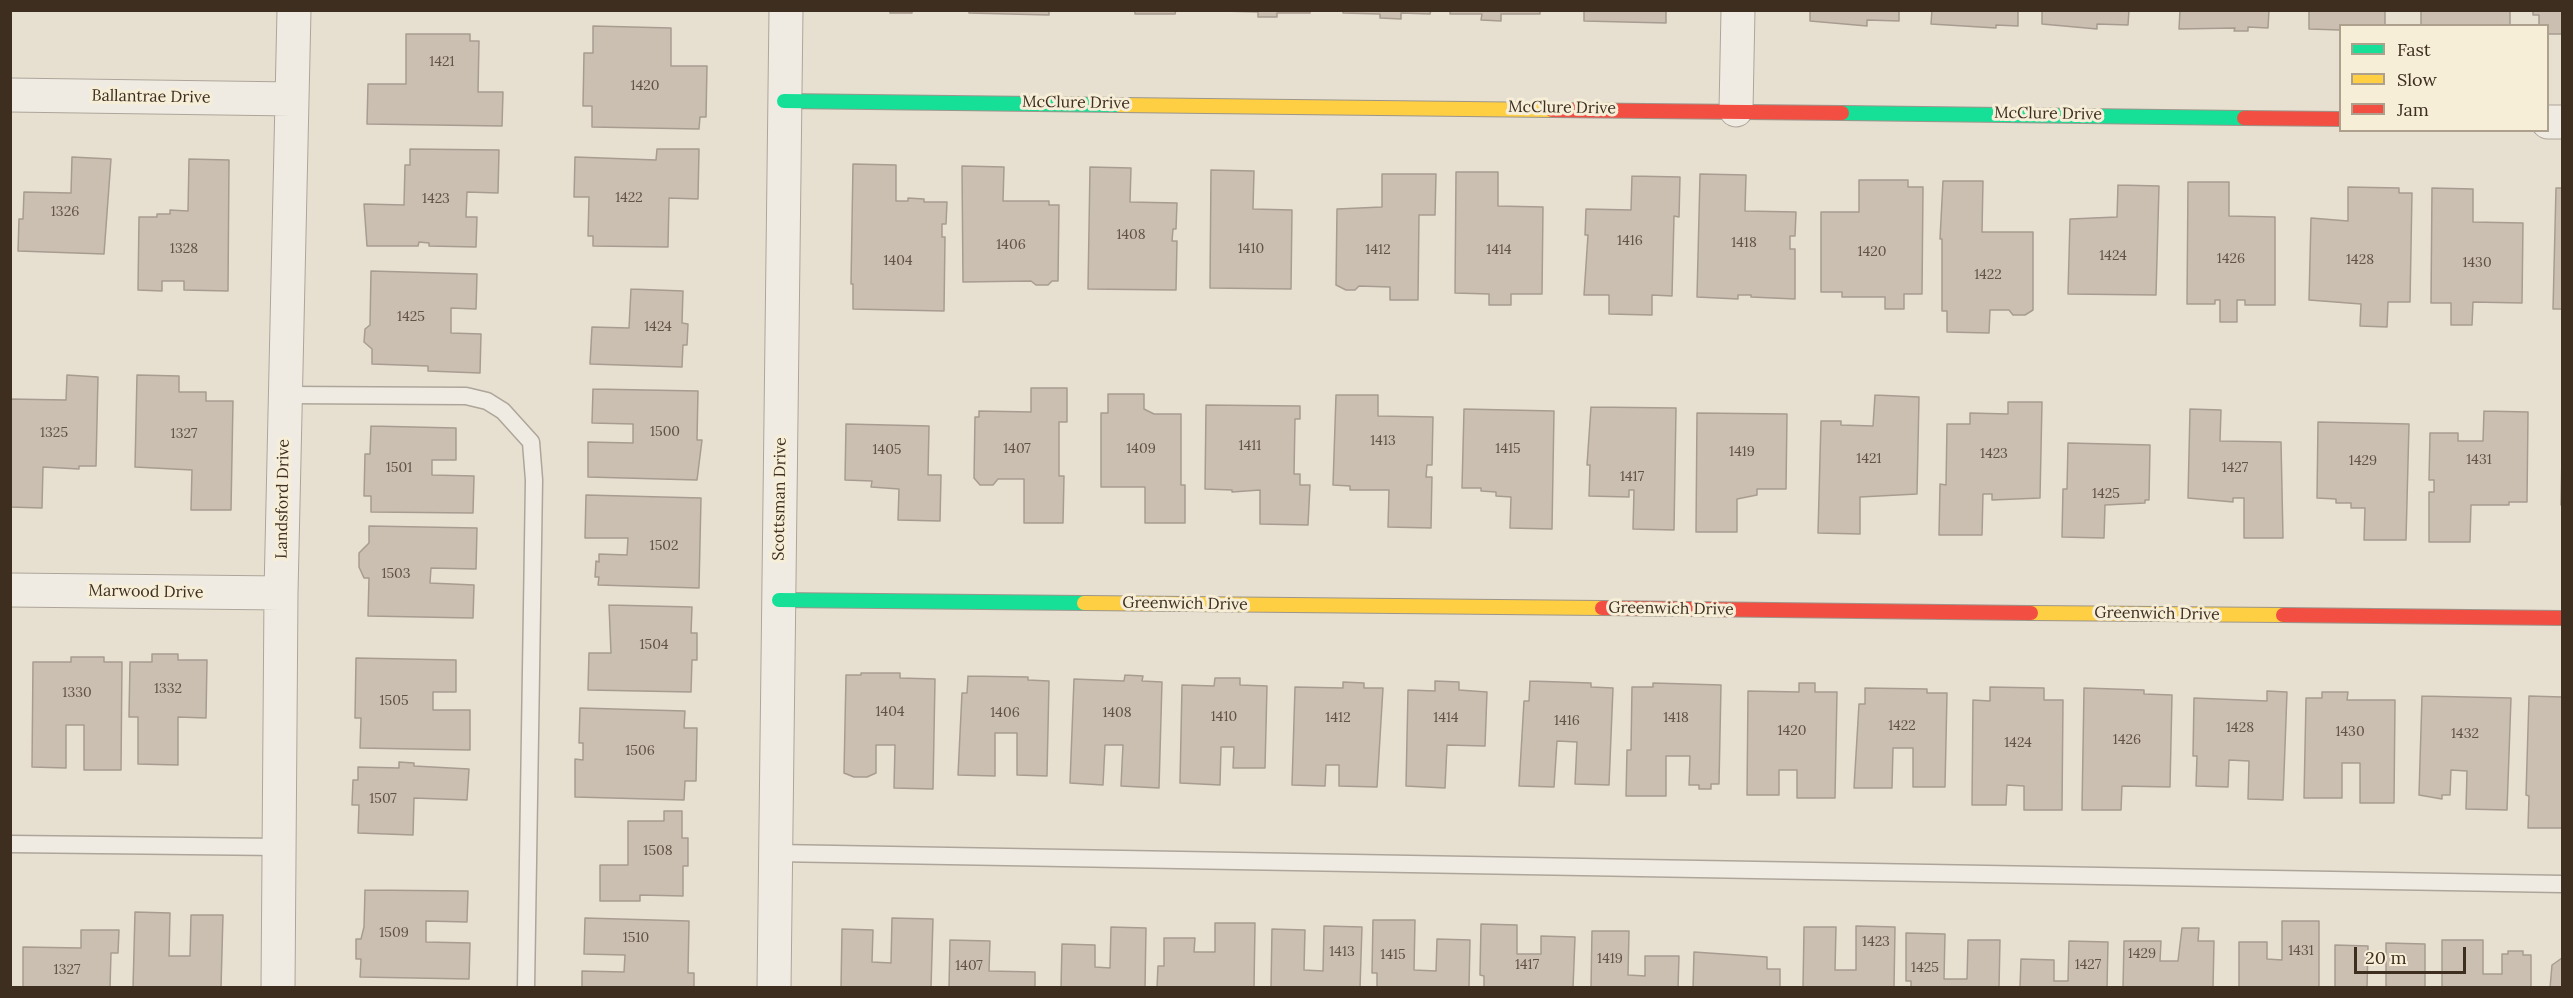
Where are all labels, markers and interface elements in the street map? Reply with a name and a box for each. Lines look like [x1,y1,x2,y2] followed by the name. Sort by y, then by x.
[2339,24,2549,132] legend
[2397,38,2431,61] text: Fast
[429,54,455,70] house number: 1421
[2397,68,2437,91] text: Slow
[631,78,659,94] house number: 1420
[91,86,211,108] street label: Ballantrae Drive
[1022,92,1130,114] street label: McClure Drive
[1508,97,1616,119] street label: McClure Drive
[2397,98,2429,121] text: Jam
[1994,103,2102,125] street label: McClure Drive
[615,190,643,206] house number: 1422
[422,191,450,207] house number: 1423
[51,204,79,220] house number: 1326
[1116,227,1146,243] house number: 1408
[1617,233,1643,249] house number: 1416
[1731,235,1757,251] house number: 1418
[996,237,1026,253] house number: 1406
[170,241,198,257] house number: 1328
[1238,241,1264,257] house number: 1410
[1365,242,1391,258] house number: 1412
[1486,242,1512,258] house number: 1414
[1858,244,1886,260] house number: 1420
[2099,248,2127,264] house number: 1424
[2217,251,2245,267] house number: 1426
[2346,252,2374,268] house number: 1428
[884,253,912,269] house number: 1404
[2462,255,2492,271] house number: 1430
[1974,267,2002,283] house number: 1422
[397,309,425,325] house number: 1425
[644,319,672,335] house number: 1424
[650,424,680,440] house number: 1500
[40,425,68,441] house number: 1325
[171,426,197,442] house number: 1327
[1370,433,1396,449] house number: 1413
[769,437,791,561] street label: Scottsman Drive
[1239,438,1261,454] house number: 1411
[272,439,294,559] street label: Landsford Drive
[1003,441,1031,457] house number: 1407
[1126,441,1156,457] house number: 1409
[1495,441,1521,457] house number: 1415
[872,442,902,458] house number: 1405
[1729,444,1755,460] house number: 1419
[1980,446,2008,462] house number: 1423
[1856,451,1882,467] house number: 1421
[2466,452,2492,468] house number: 1431
[2349,453,2377,469] house number: 1429
[386,460,412,476] house number: 1501
[2222,460,2248,476] house number: 1427
[1620,469,1644,485] house number: 1417
[2092,486,2120,502] house number: 1425
[650,538,678,554] house number: 1502
[381,566,411,582] house number: 1503
[88,581,204,603] street label: Marwood Drive
[1122,593,1248,615] street label: Greenwich Drive
[1608,598,1734,620] street label: Greenwich Drive
[2094,603,2220,625] street label: Greenwich Drive
[639,637,669,653] house number: 1504
[154,681,182,697] house number: 1332
[62,685,92,701] house number: 1330
[379,693,409,709] house number: 1505
[876,704,904,720] house number: 1404
[990,705,1020,721] house number: 1406
[1102,705,1132,721] house number: 1408
[1211,709,1237,725] house number: 1410
[1325,710,1351,726] house number: 1412
[1433,710,1459,726] house number: 1414
[1663,710,1689,726] house number: 1418
[1554,713,1580,729] house number: 1416
[1888,718,1916,734] house number: 1422
[2226,720,2254,736] house number: 1428
[1778,723,1806,739] house number: 1420
[2335,724,2365,740] house number: 1430
[2451,726,2479,742] house number: 1432
[2113,732,2141,748] house number: 1426
[2004,735,2032,751] house number: 1424
[625,743,655,759] house number: 1506
[369,791,397,807] house number: 1507
[643,843,673,859] house number: 1508
[379,925,409,941] house number: 1509
[623,930,649,946] house number: 1510
[1862,934,1890,950] house number: 1423
[2357,935,2470,973] scale bar
[2288,943,2314,959] house number: 1431
[1329,944,1355,960] house number: 1413
[2128,946,2156,962] house number: 1429
[2365,946,2407,969] text: 20 m
[1380,947,1406,963] house number: 1415
[1597,951,1623,967] house number: 1419
[1515,957,1539,973] house number: 1417
[2075,957,2101,973] house number: 1427
[955,958,983,974] house number: 1407
[1911,960,1939,976] house number: 1425
[54,962,80,978] house number: 1327

